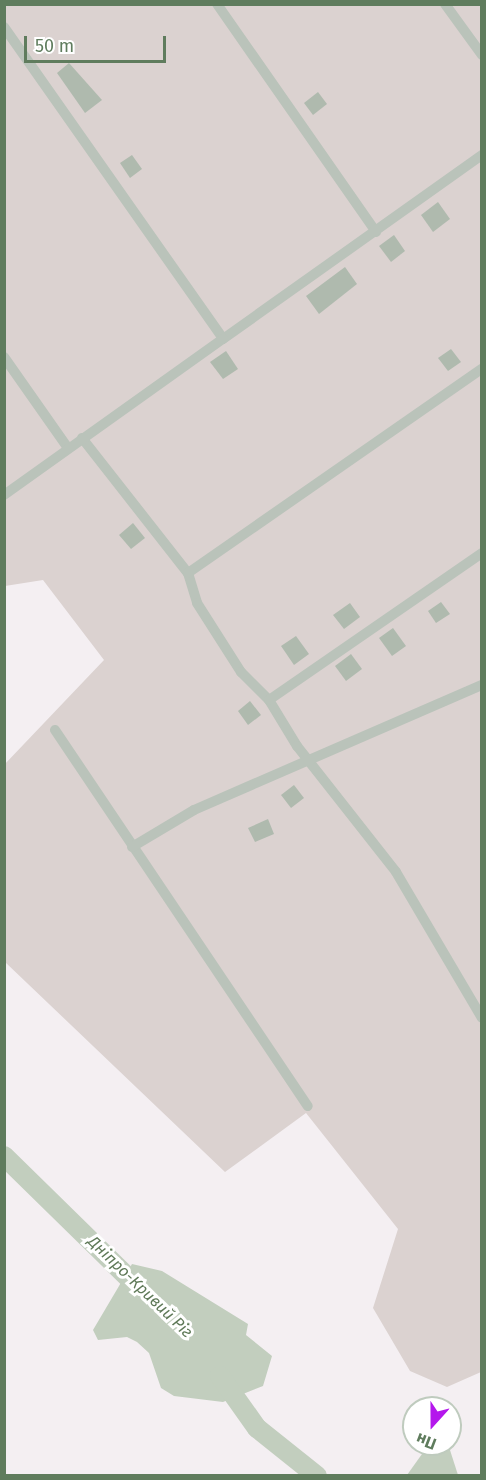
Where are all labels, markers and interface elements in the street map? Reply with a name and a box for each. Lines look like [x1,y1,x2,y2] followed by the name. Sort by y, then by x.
[27,24,170,62] scale bar
[35,35,74,57] text: 50 m
[84,1232,196,1342] water label: Дніпро-Кривий Ріг
[402,1396,462,1456] north arrow
[413,1429,439,1454] text: Пн

